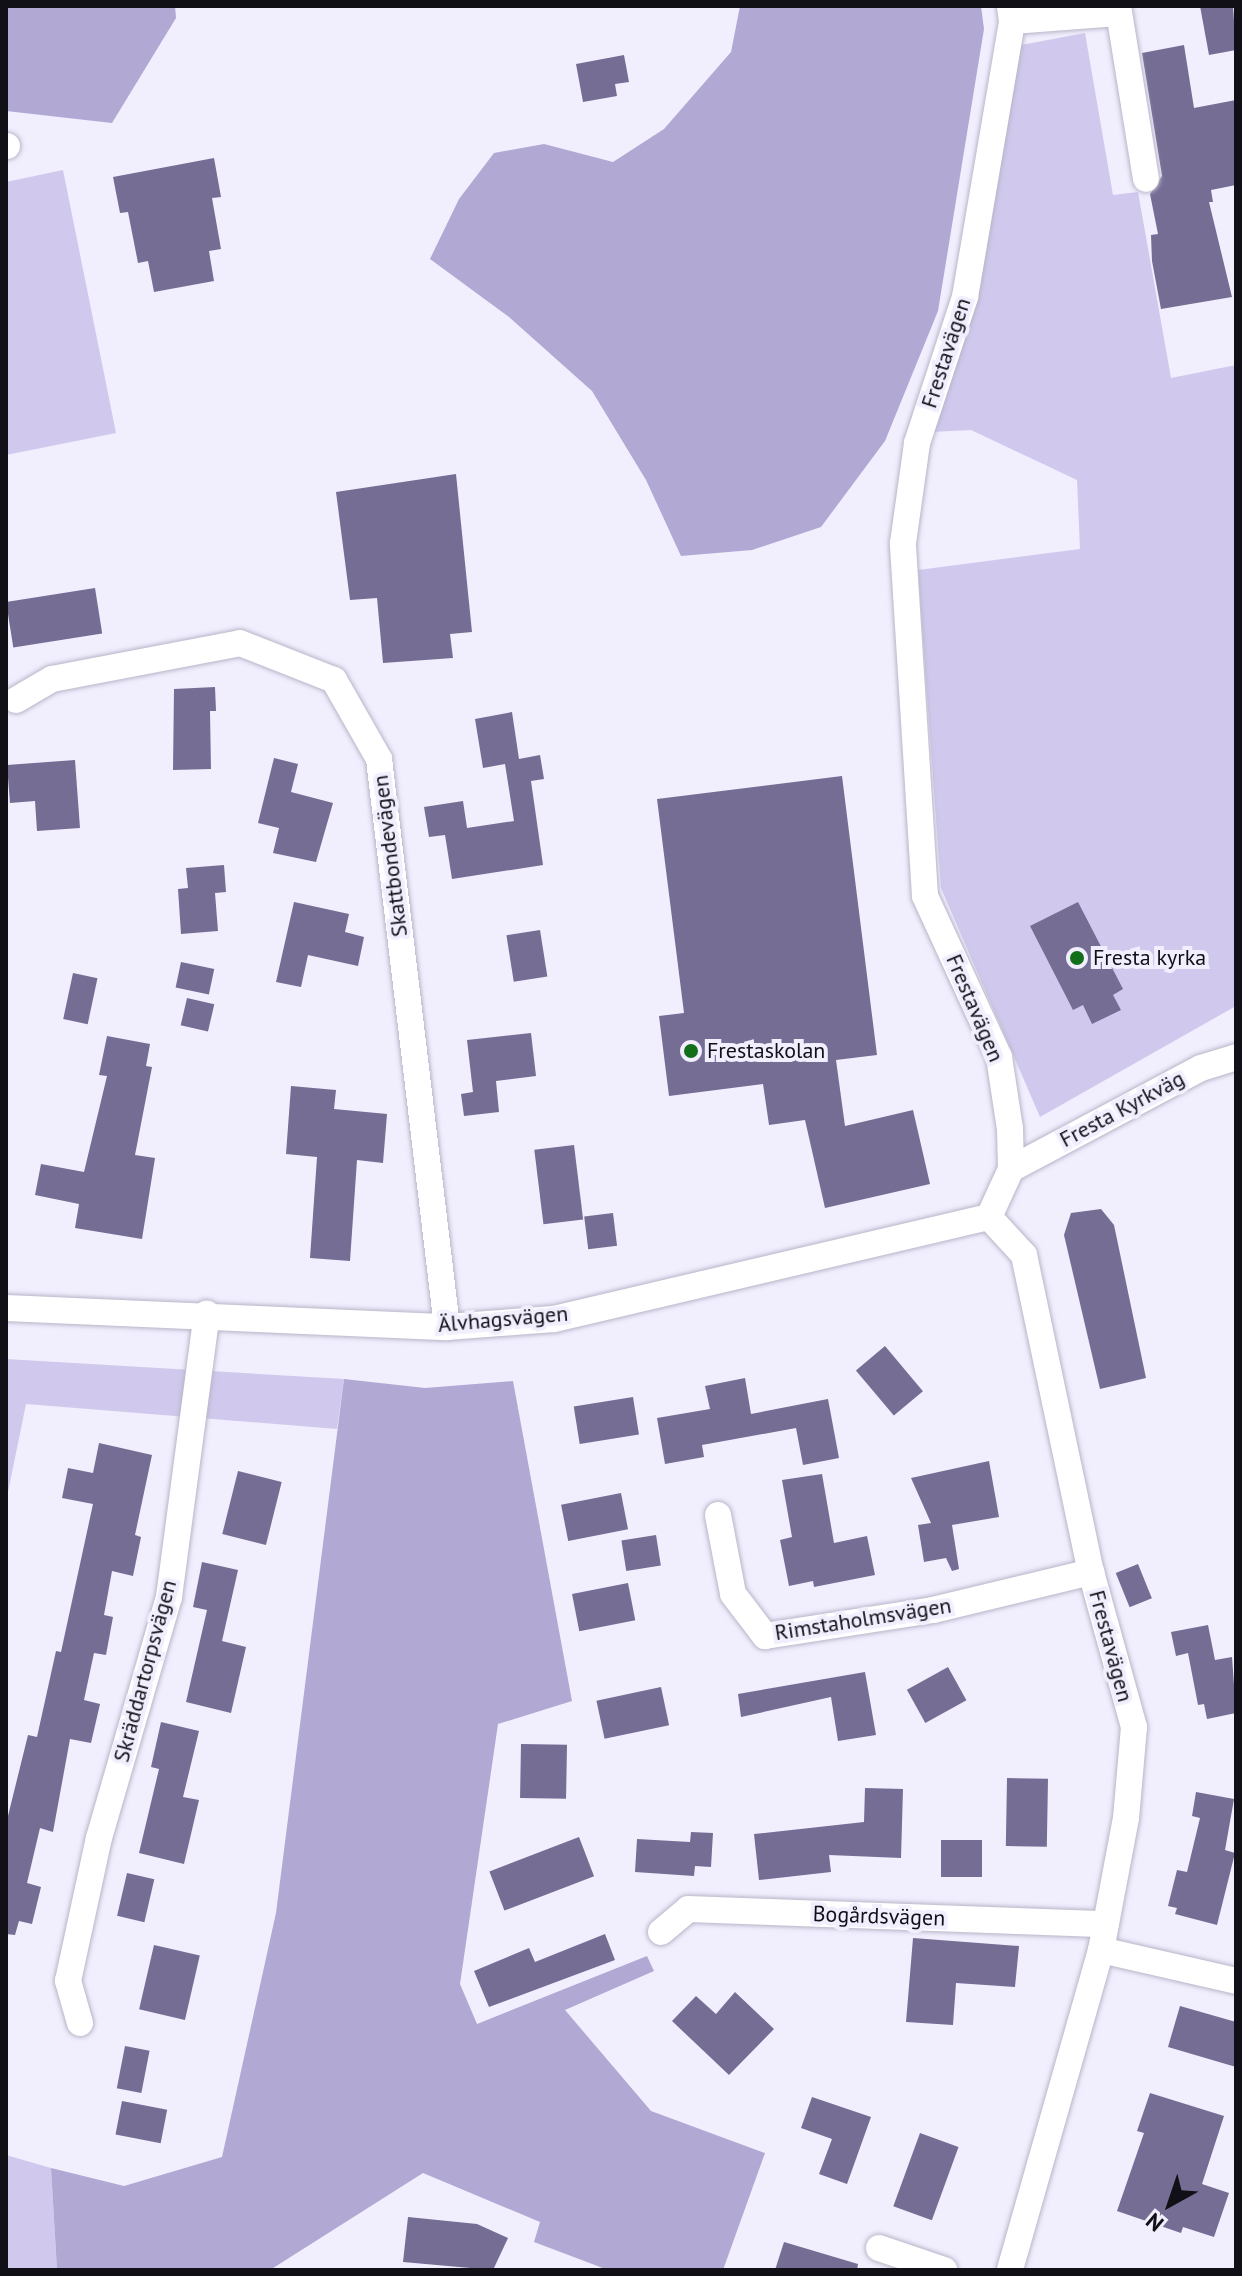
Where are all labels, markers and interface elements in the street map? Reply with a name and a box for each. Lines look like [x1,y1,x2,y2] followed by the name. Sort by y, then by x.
[916,295,976,411] street label: Frestavägen
[367,774,413,938] street label: Skattbondevägen
[1093,945,1206,971] place label: Fresta kyrka
[1068,949,1086,967] marker: Fresta kyrka
[941,950,1009,1066] street label: Frestavägen
[707,1038,825,1064] place label: Frestaskolan
[682,1042,700,1060] marker: Frestaskolan
[1055,1065,1189,1153] street label: Fresta Kyrkväg
[437,1300,569,1338] street label: Älvhagsvägen
[108,1577,182,1765] street label: Skräddartorpsvägen
[1083,1587,1139,1705] street label: Frestavägen
[773,1592,953,1646] street label: Rimstaholmsvägen
[812,1900,946,1932] street label: Bogårdsvägen
[1130,2164,1210,2244] north arrow
[1140,2207,1169,2238] text: N

